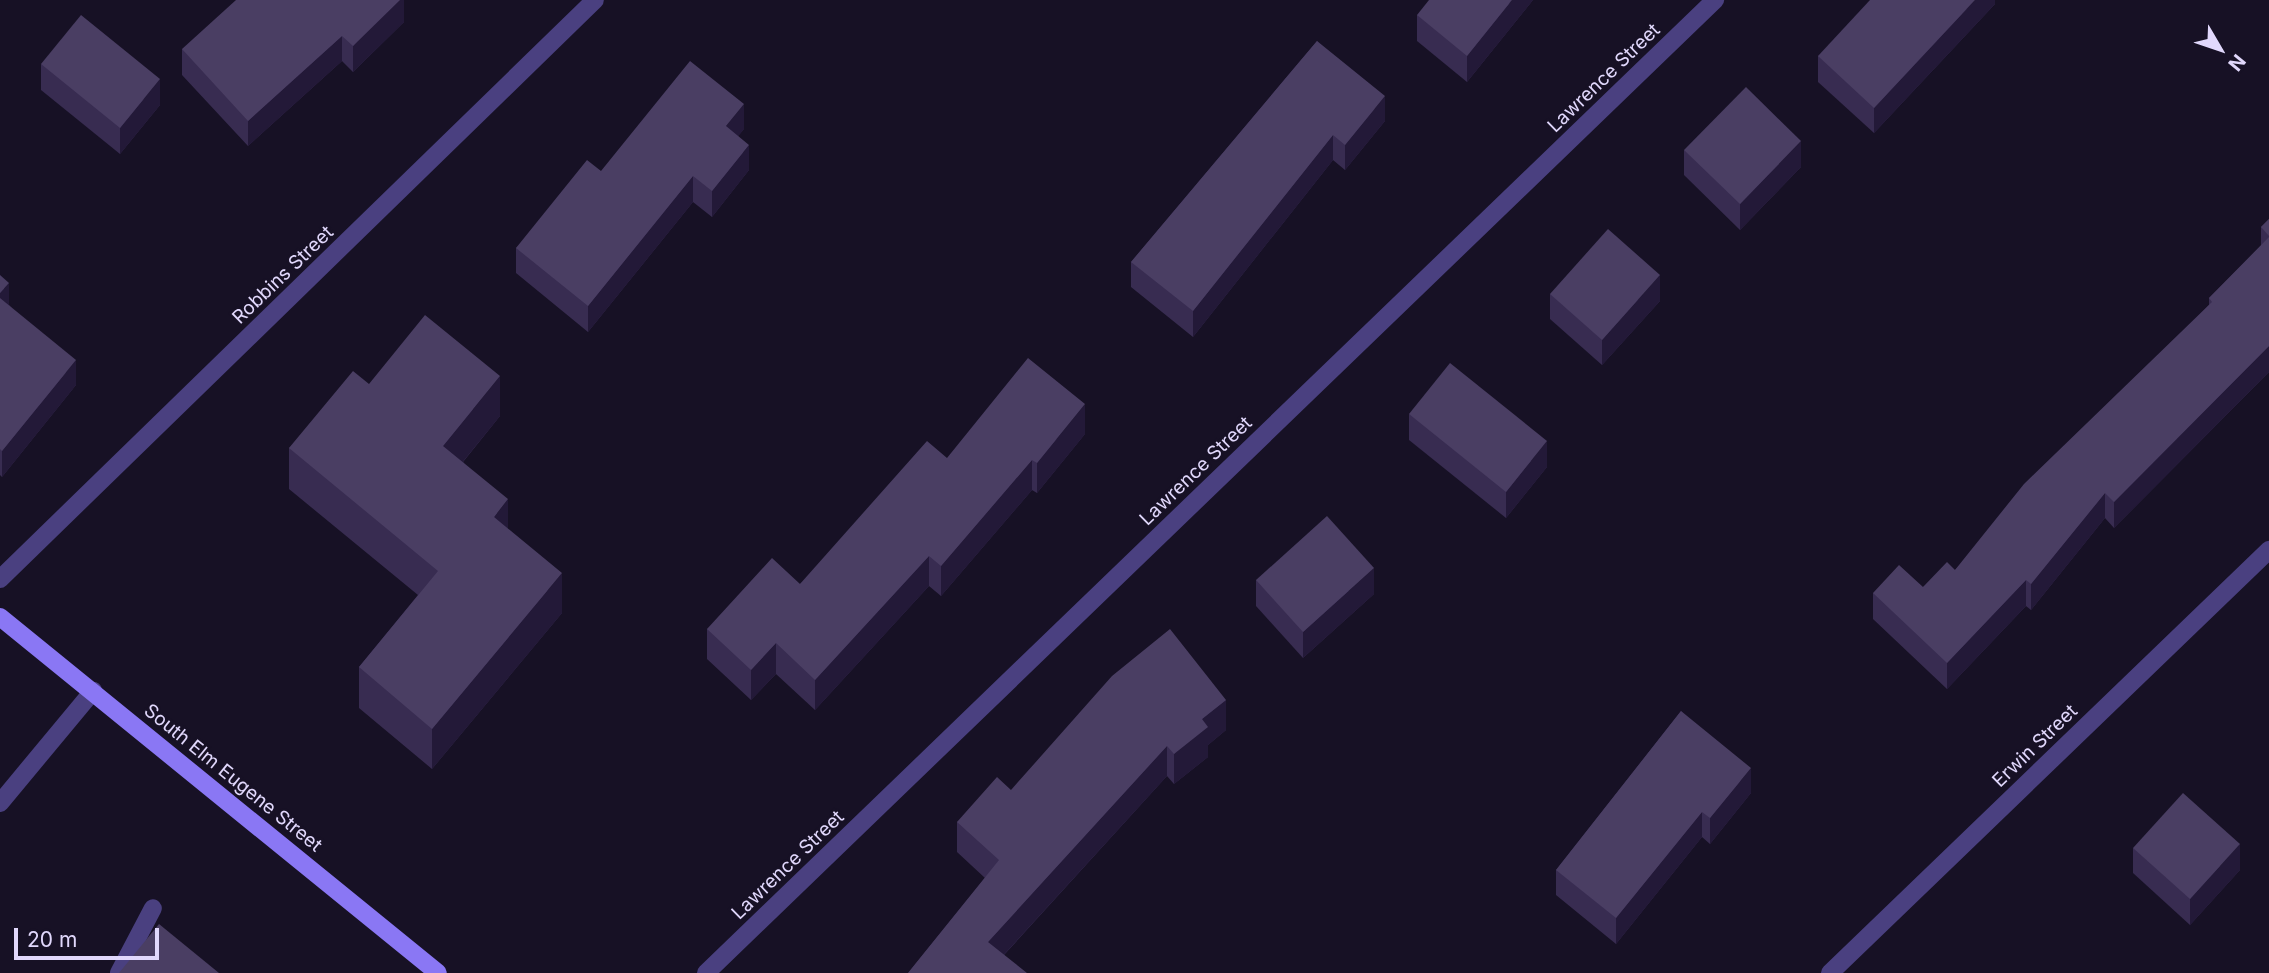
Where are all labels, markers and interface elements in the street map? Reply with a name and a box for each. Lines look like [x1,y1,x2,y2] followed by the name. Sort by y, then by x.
[2185,14,2255,84] north arrow
[1543,19,1665,137] street label: Lawrence Street
[2223,50,2250,75] text: N
[228,221,338,329] street label: Robbins Street
[1135,412,1257,530] street label: Lawrence Street
[139,699,327,857] street label: South Elm Eugene Street
[1988,700,2082,792] street label: Erwin Street
[727,806,849,924] street label: Lawrence Street
[18,914,163,958] scale bar
[27,927,77,952] text: 20 m

